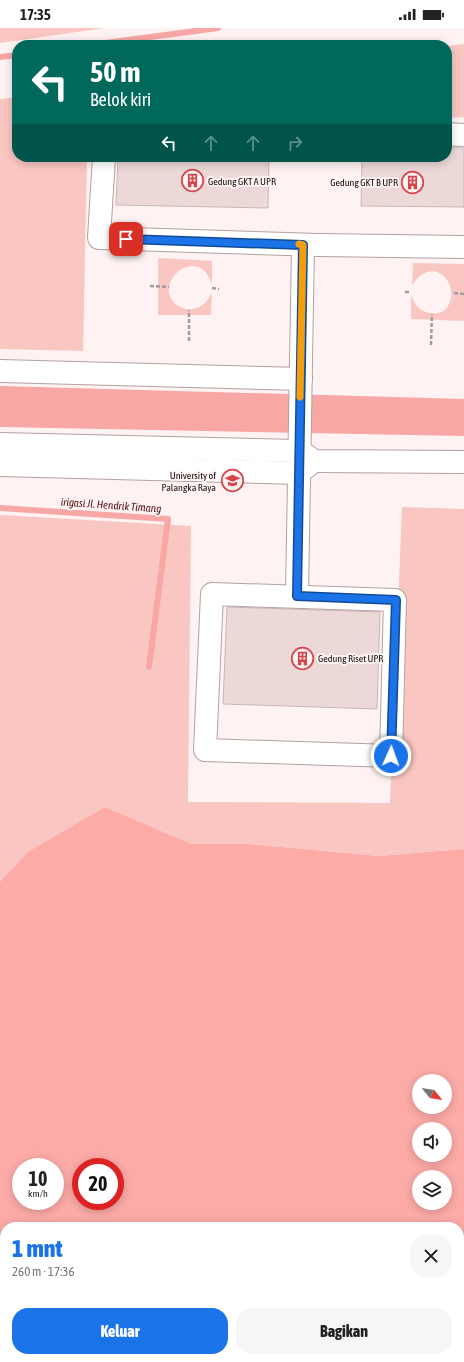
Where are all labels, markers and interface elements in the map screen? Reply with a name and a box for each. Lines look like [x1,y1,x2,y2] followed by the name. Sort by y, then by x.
[20,6,51,23] text: 17:35
[24,56,76,108] icon: left
[90,56,140,88] text: 50 m
[90,89,151,110] text: Belok kiri
[158,132,180,154] icon: left
[200,132,222,154] icon: ahead
[242,132,264,154] icon: ahead
[284,132,306,154] icon: right
[180,168,206,194] building icon: Gedung GKT A UPR
[400,169,426,195] building icon: Gedung GKT B UPR
[208,176,276,187] place label: Gedung GKT A UPR
[330,177,398,188] place label: Gedung GKT B UPR
[109,222,143,256] pin
[115,228,137,250] icon: arrive
[219,468,245,494] school or university icon: University of Palangka Raya
[161,470,216,493] place label: University of Palangka Raya
[60,495,162,515] water label: irigasi Jl. Hendrik Timang
[289,645,315,671] building icon: Gedung Riset UPR
[318,653,383,664] place label: Gedung Riset UPR
[370,735,412,777] position arrow
[412,1074,452,1114] north arrow
[412,1074,452,1210] map controls
[412,1122,452,1162] button: sound
[72,1158,124,1210] speed limit sign: 20
[29,1167,47,1190] text: 10
[412,1170,452,1210] button: layers
[28,1188,48,1199] text: km/h
[12,1235,62,1262] text: 1 mnt
[410,1235,452,1277] button: close
[12,1264,75,1279] text: 260 m · 17:36
[12,1308,228,1354] button: Keluar
[236,1308,452,1354] button: Bagikan

